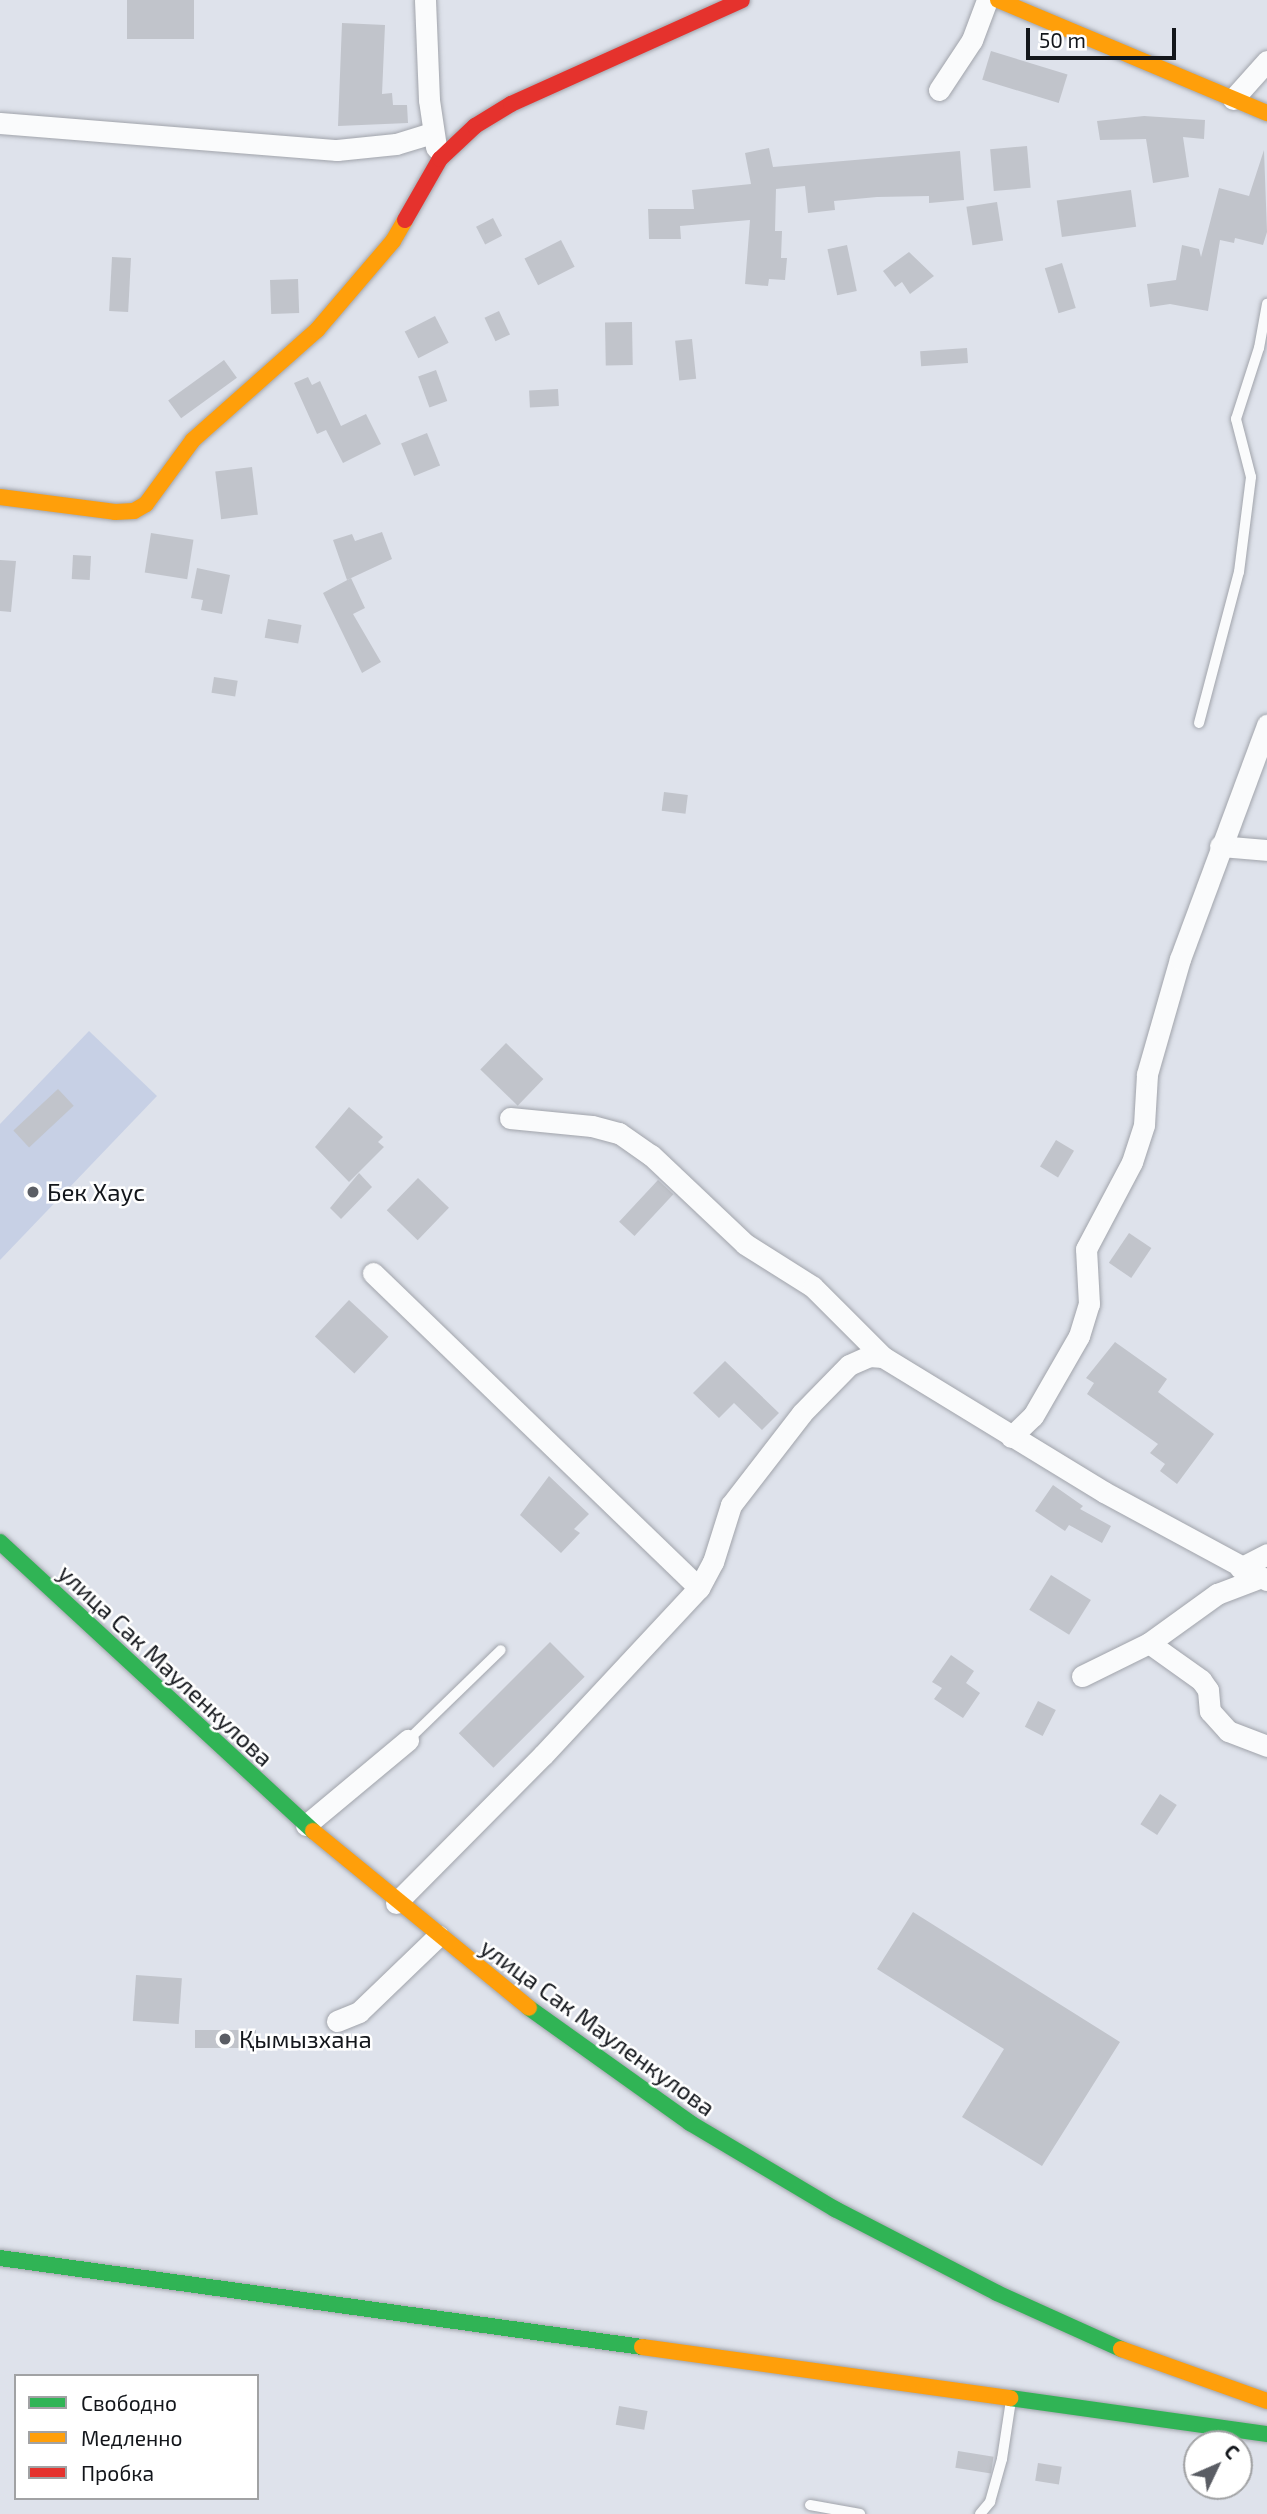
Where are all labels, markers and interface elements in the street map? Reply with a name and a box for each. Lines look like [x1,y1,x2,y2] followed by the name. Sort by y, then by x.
[1029,14,1180,58] scale bar
[1039,27,1086,52] text: 50 m
[47,1178,145,1206] place label: Бек Хаус
[25,1184,41,1200] marker: Бек Хаус
[53,1558,279,1772] street label: улица Сак Мауленкулова
[475,1932,721,2122] street label: улица Сак Мауленкулова
[239,2025,372,2053] place label: Қымызхана
[217,2031,233,2047] marker: Қымызхана
[14,2374,259,2500] legend
[81,2390,177,2415] text: Свободно
[81,2425,183,2450] text: Медленно
[1183,2430,1253,2500] north arrow
[1220,2439,1244,2463] text: С
[81,2460,154,2485] text: Пробка

